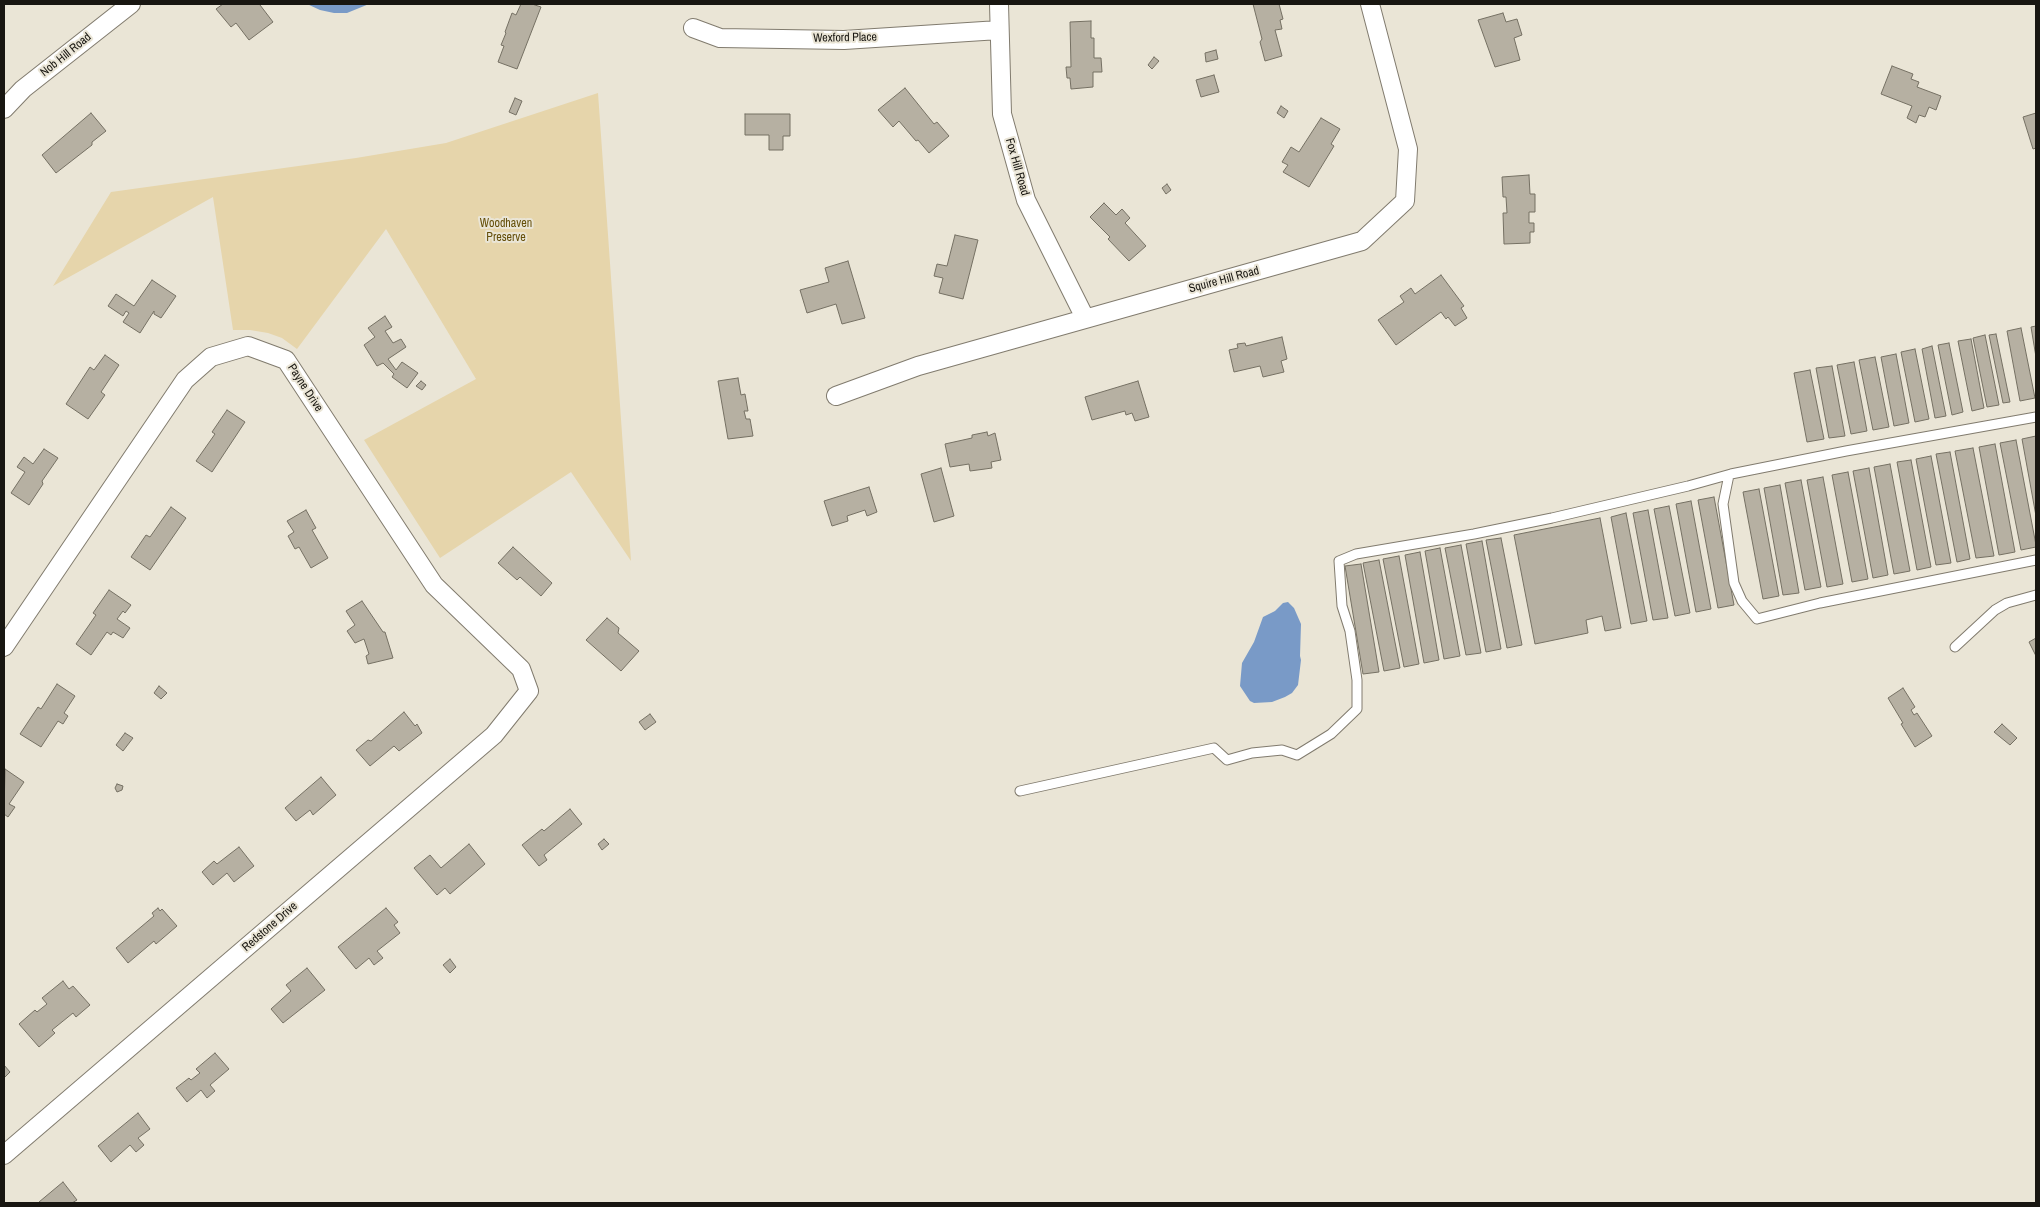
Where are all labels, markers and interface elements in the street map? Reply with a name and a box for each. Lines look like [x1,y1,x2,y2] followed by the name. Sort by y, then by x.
[38,30,94,80] street label: Nob Hill Road
[813,30,877,46] street label: Wexford Place
[1002,137,1032,197] street label: Fox Hill Road
[480,217,532,245] park label: Woodhaven Preserve
[1187,264,1261,296] street label: Squire Hill Road
[284,361,326,415] street label: Payne Drive
[239,899,301,955] street label: Redstone Drive

